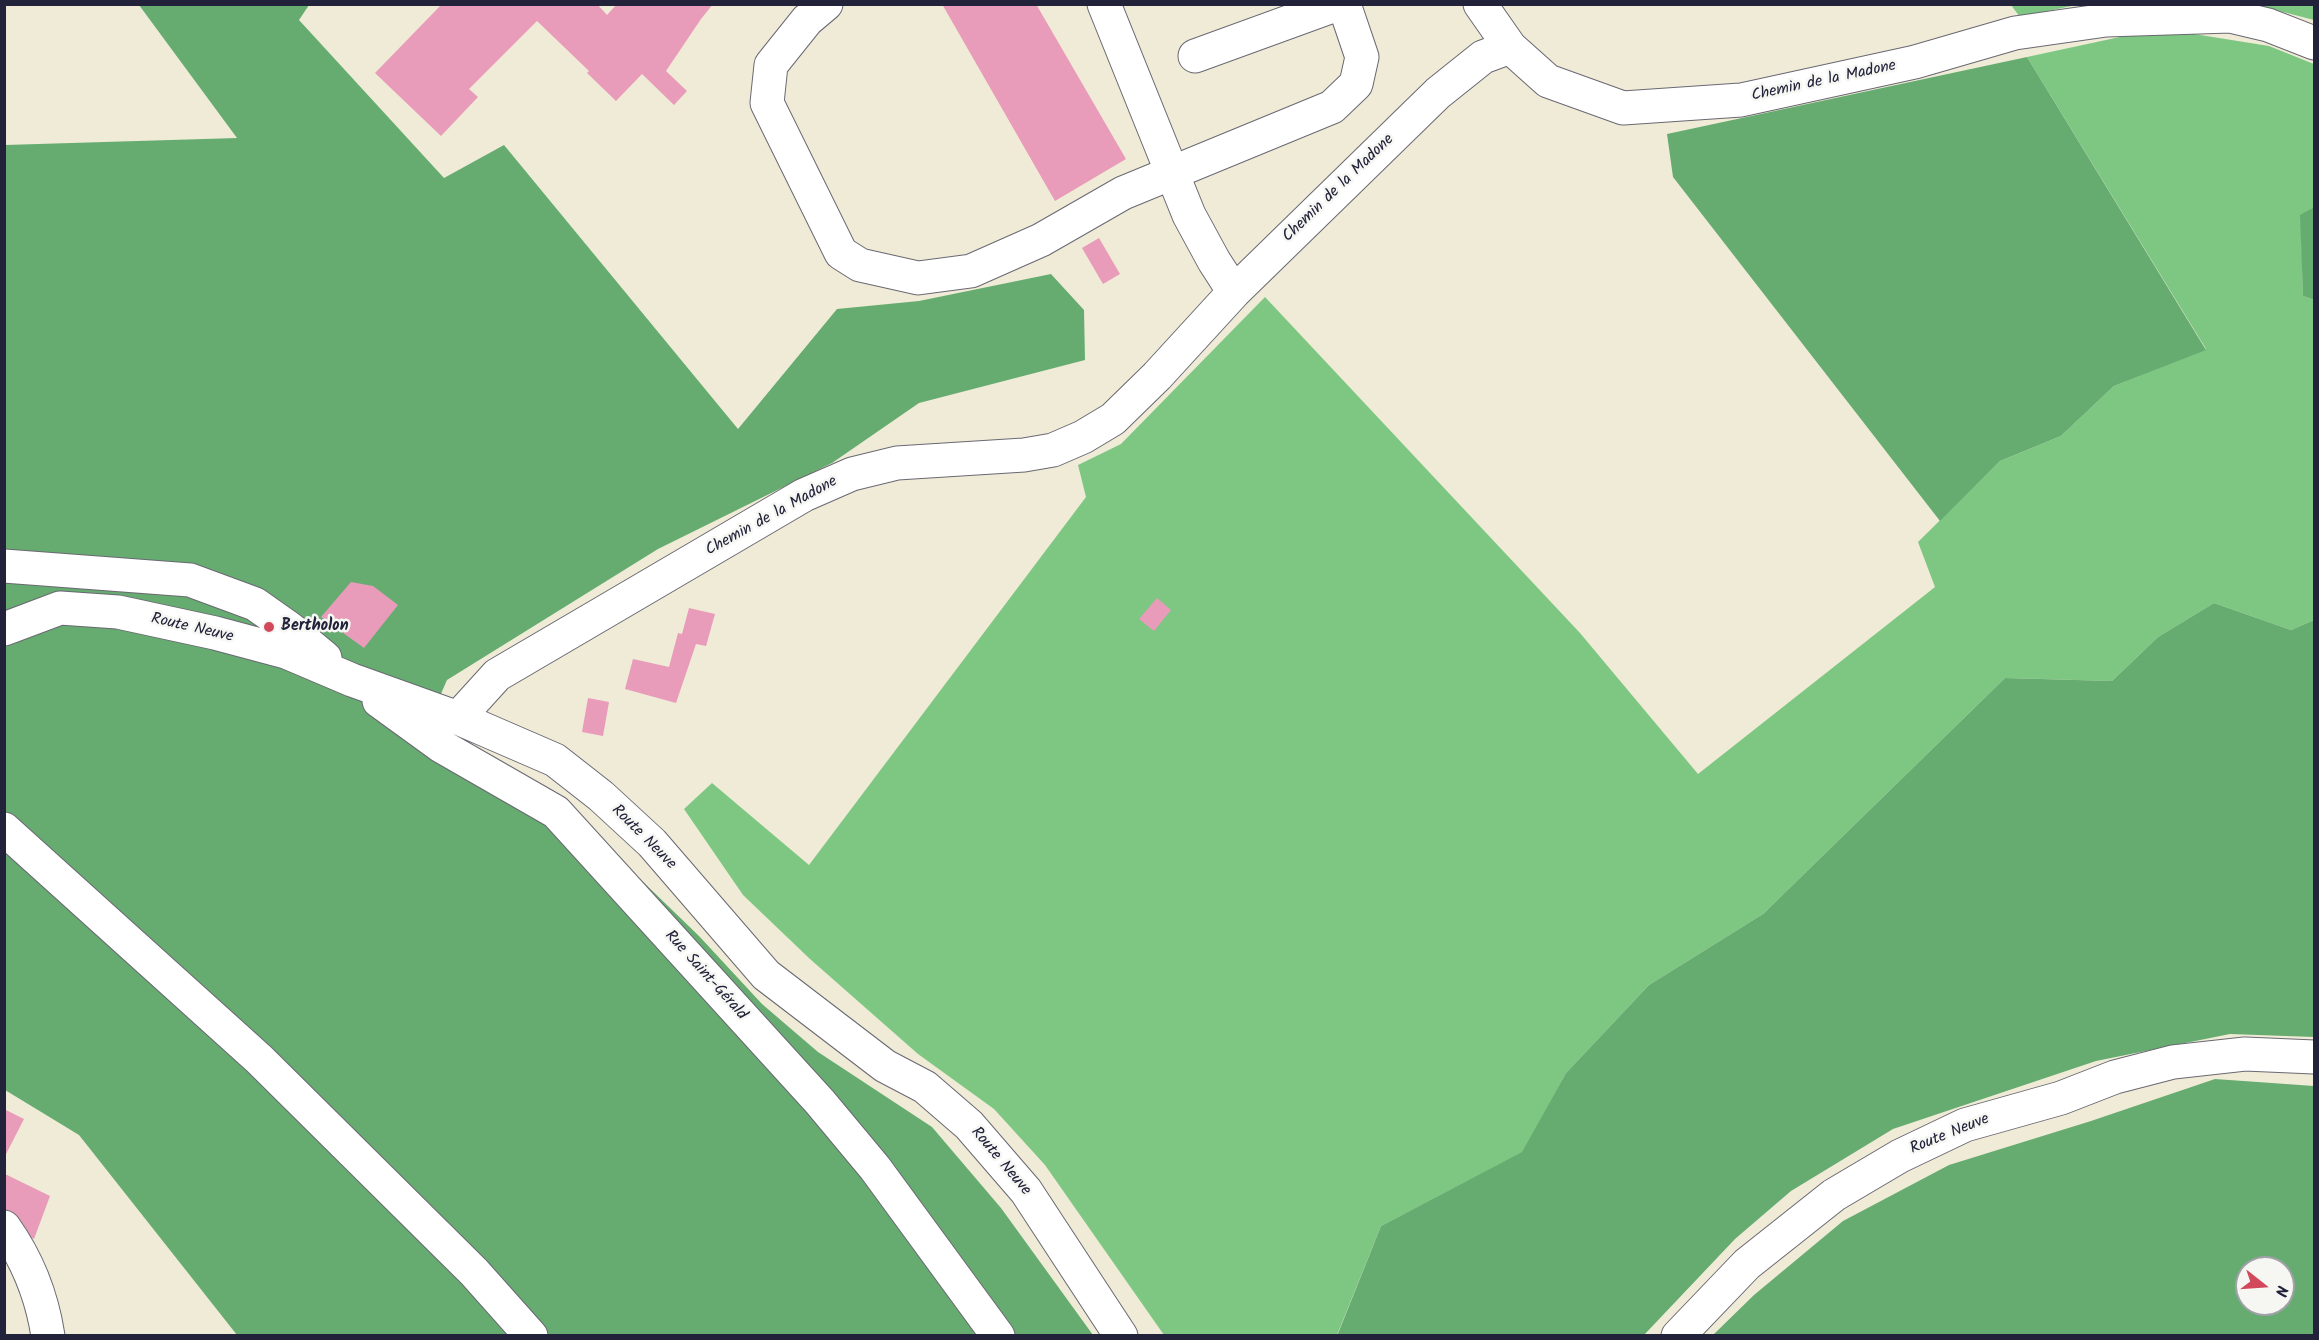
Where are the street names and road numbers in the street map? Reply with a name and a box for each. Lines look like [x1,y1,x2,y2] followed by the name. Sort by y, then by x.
[1750,57,1898,107] street label: Chemin de la Madone
[1279,131,1399,247] street label: Chemin de la Madone
[703,473,841,561] street label: Chemin de la Madone
[149,610,235,648] street label: Route Neuve
[607,802,679,874] street label: Route Neuve
[660,927,750,1025] street label: Rue Saint-Gérald
[1908,1110,1992,1160] street label: Route Neuve
[966,1124,1034,1200] street label: Route Neuve

